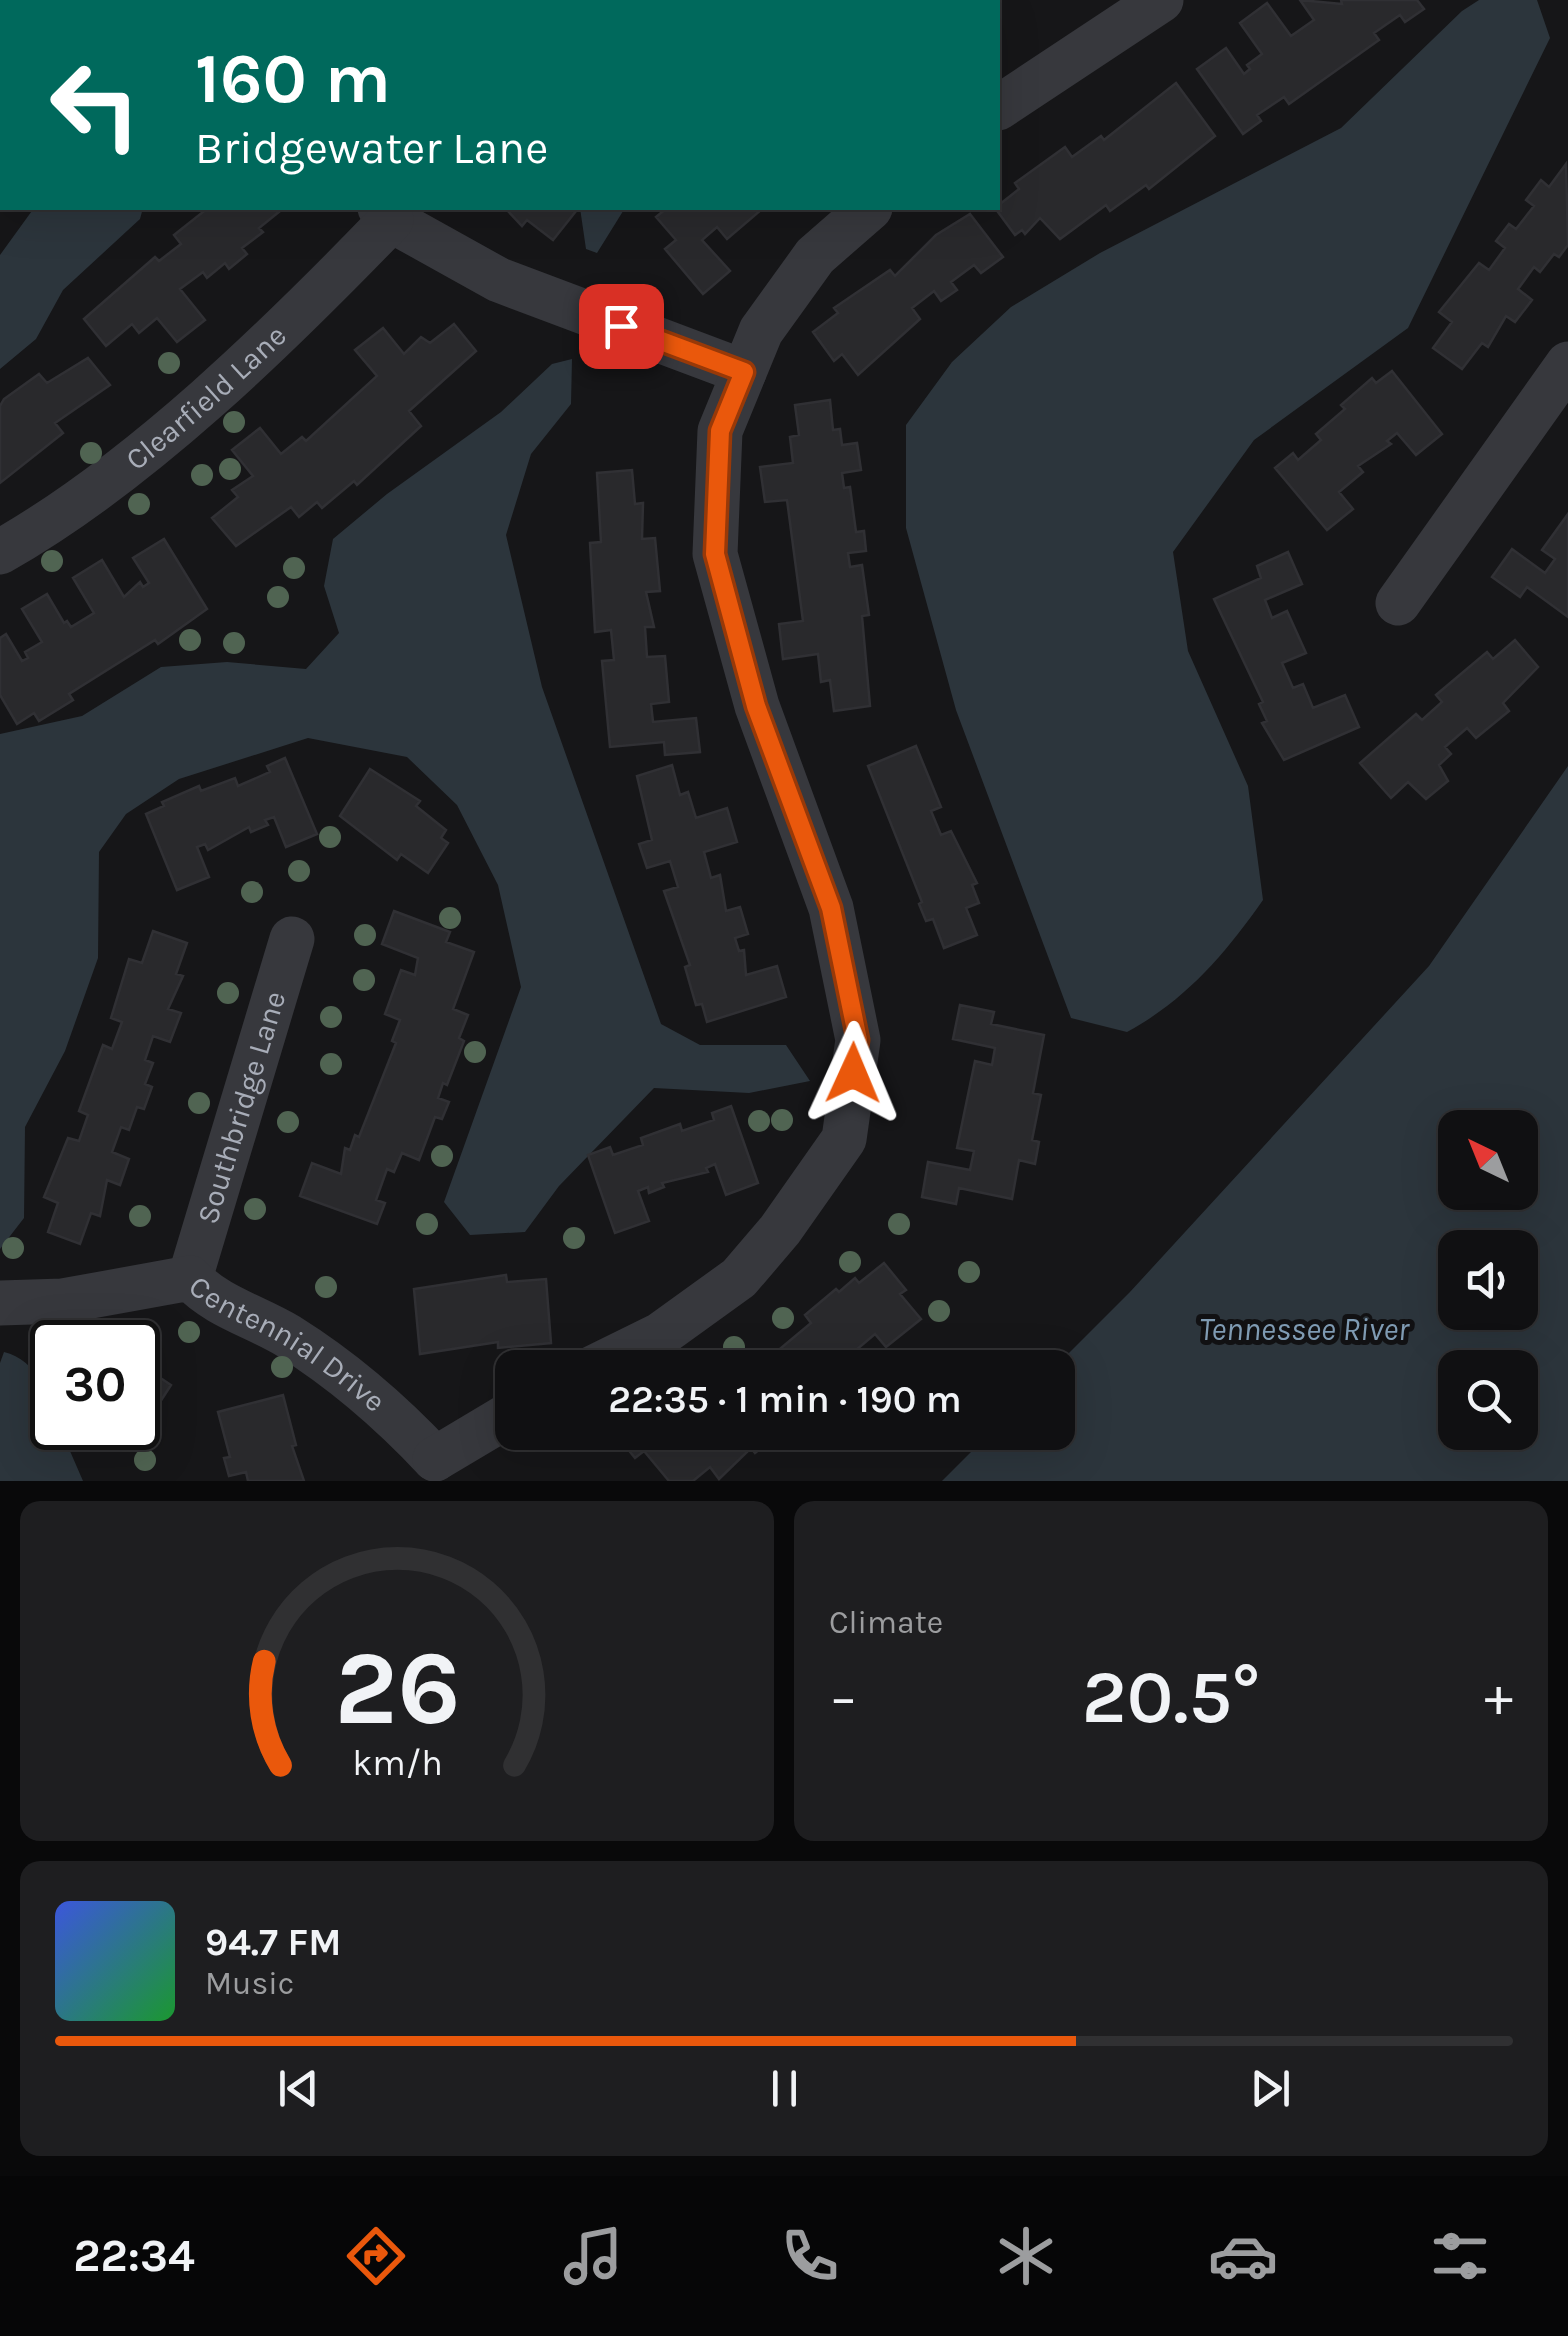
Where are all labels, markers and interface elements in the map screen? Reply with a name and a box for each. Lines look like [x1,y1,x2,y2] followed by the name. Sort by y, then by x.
[195,38,391,120] text: 160 m
[30,40,160,170] icon: left
[195,122,548,174] text: Bridgewater Lane
[579,284,664,369] pin
[594,299,649,354] icon: arrive
[119,317,294,478] street label: Clearfield Lane
[189,987,293,1228] street label: Southbridge Lane
[801,1021,905,1125] position arrow
[1438,1110,1538,1210] north arrow
[1438,1110,1538,1450] map controls
[1438,1230,1538,1330] button: sound
[182,1268,393,1419] street label: Centennial Drive
[1199,1311,1410,1348] water label: Tennessee River
[30,1320,160,1450] speed limit sign: 30
[1438,1350,1538,1450] button: search
[608,1377,962,1422] text: 22:35 · 1 min · 190 m
[829,1604,943,1641] text: Climate
[334,1628,460,1749] text: 26
[1082,1653,1260,1741] text: 20.5°
[829,1665,858,1729] text: −
[1484,1665,1513,1729] text: +
[352,1742,442,1784] text: km/h
[205,1920,341,1965] text: 94.7 FM
[205,1965,294,2002] text: Music
[271,2061,326,2116] icon: previous
[757,2061,812,2116] icon: pause
[1243,2061,1298,2116] icon: next
[341,2221,411,2291] icon: directions
[558,2221,628,2291] icon: music
[775,2221,845,2291] icon: phone
[991,2221,1061,2291] icon: climate
[1208,2221,1278,2291] icon: car
[1425,2221,1495,2291] icon: filters
[73,2230,195,2282] text: 22:34

